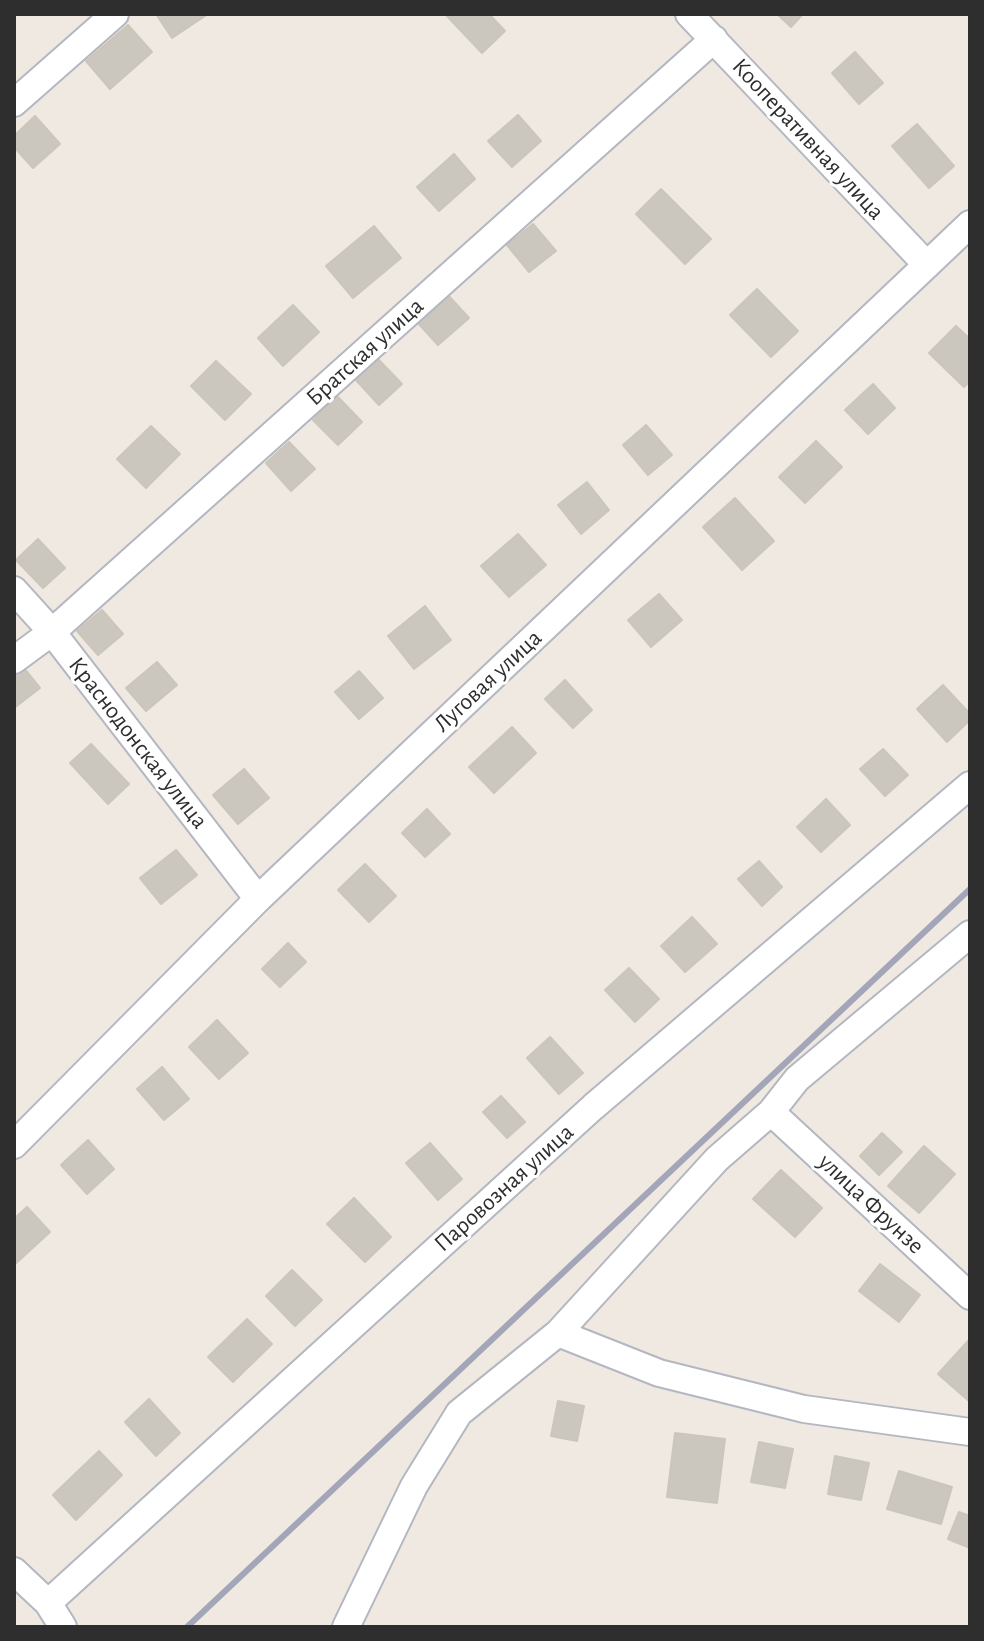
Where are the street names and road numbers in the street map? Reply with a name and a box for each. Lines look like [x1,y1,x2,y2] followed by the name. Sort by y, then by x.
[726,52,890,226] street label: Кооперативная улица
[300,292,430,412] street label: Братская улица
[428,624,548,738] street label: Луговая улица
[62,651,214,835] street label: Краснодонская улица
[428,1118,580,1258] street label: Паровозная улица
[812,1148,930,1260] street label: улица Фрунзе

